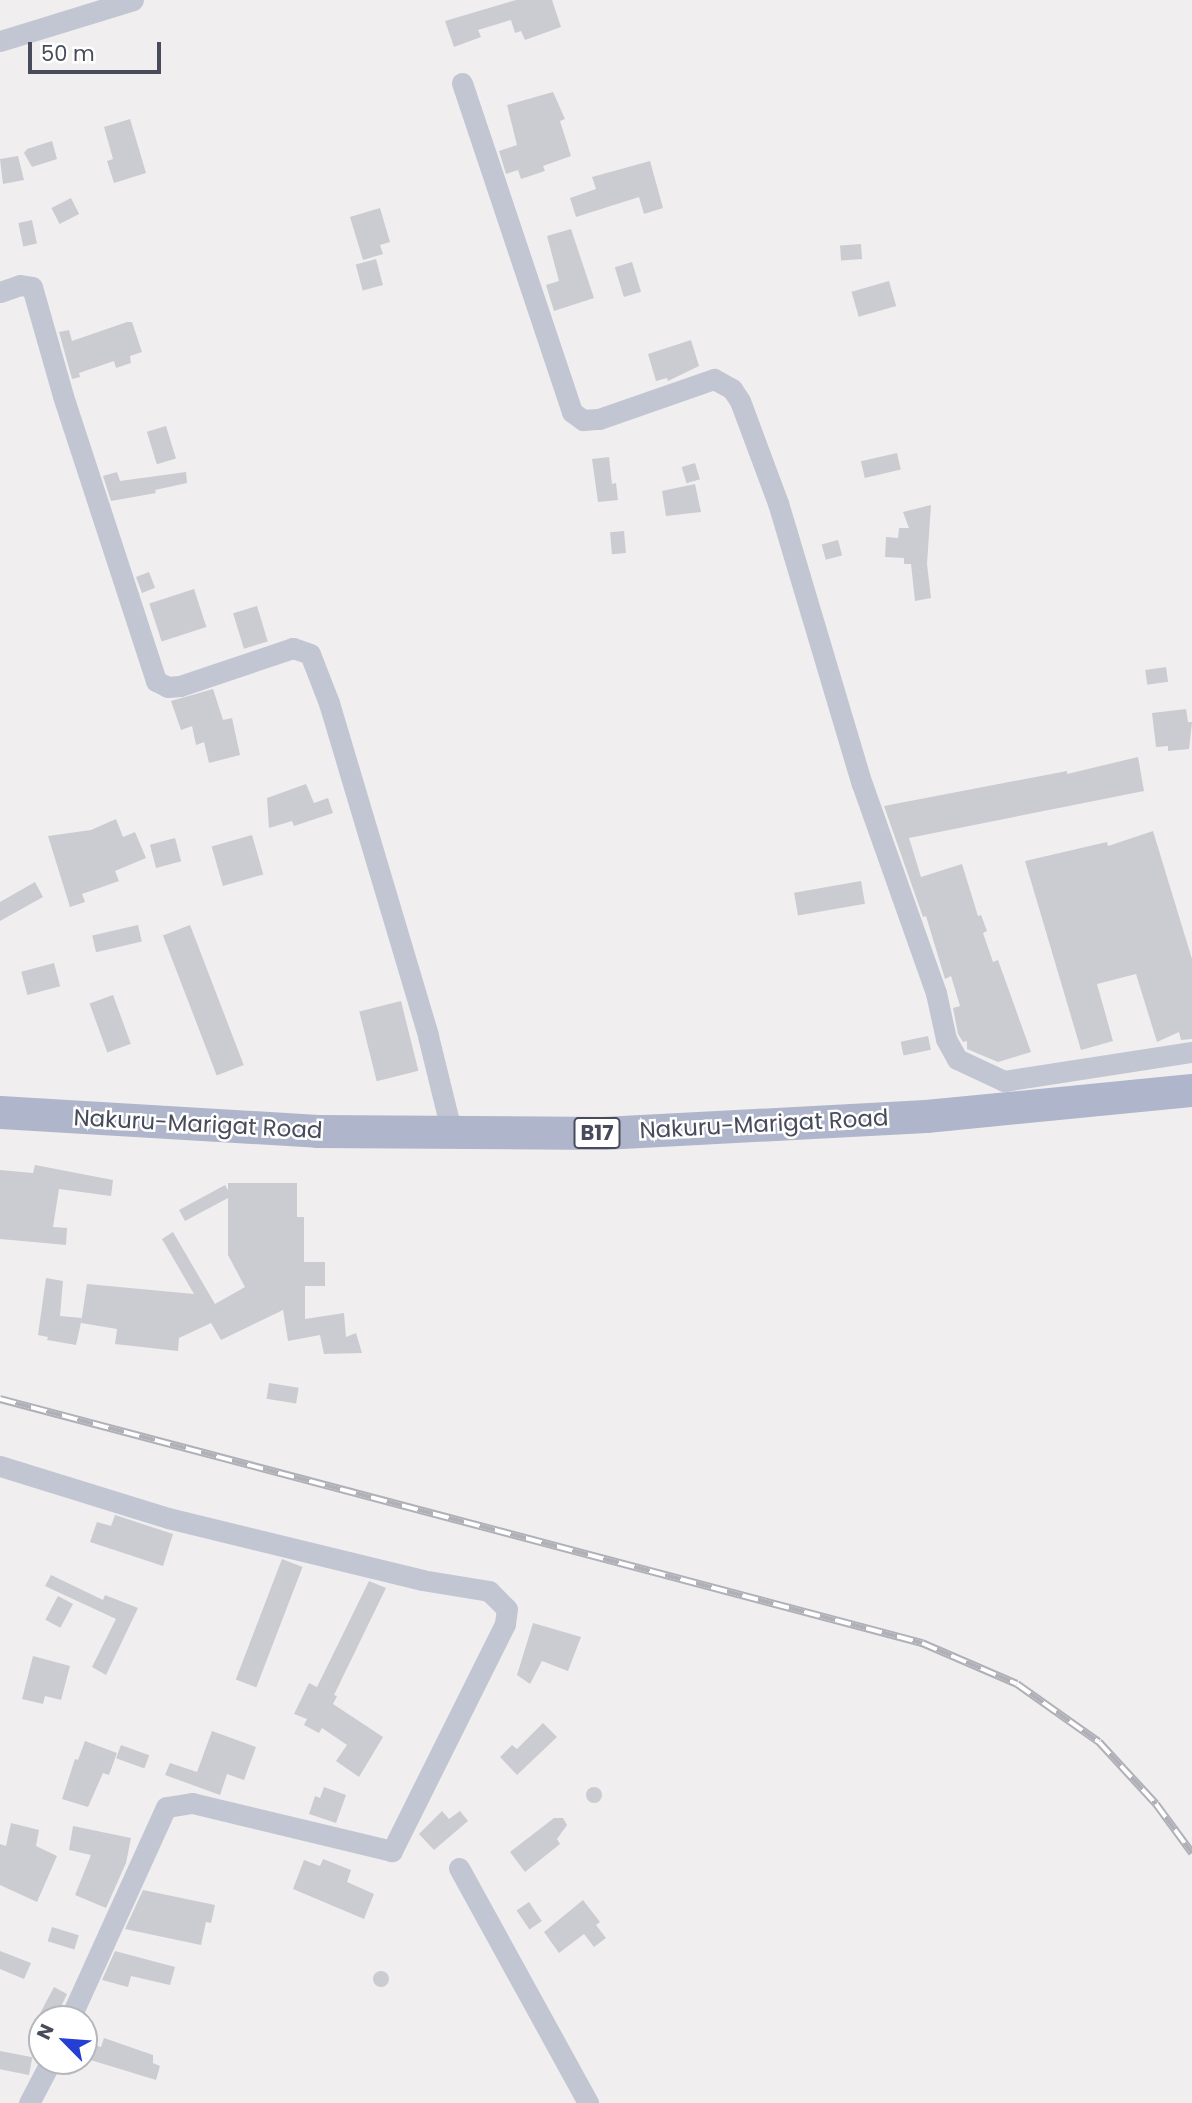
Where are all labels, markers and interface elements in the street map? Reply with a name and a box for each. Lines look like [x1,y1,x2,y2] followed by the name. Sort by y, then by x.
[32,28,164,72] scale bar
[41,39,95,68] text: 50 m
[73,1104,323,1144] street label: Nakuru-Marigat Road
[639,1104,889,1144] street label: Nakuru-Marigat Road
[572,1116,622,1150] road number: B17
[28,2005,98,2075] north arrow
[30,2020,61,2044] text: N

